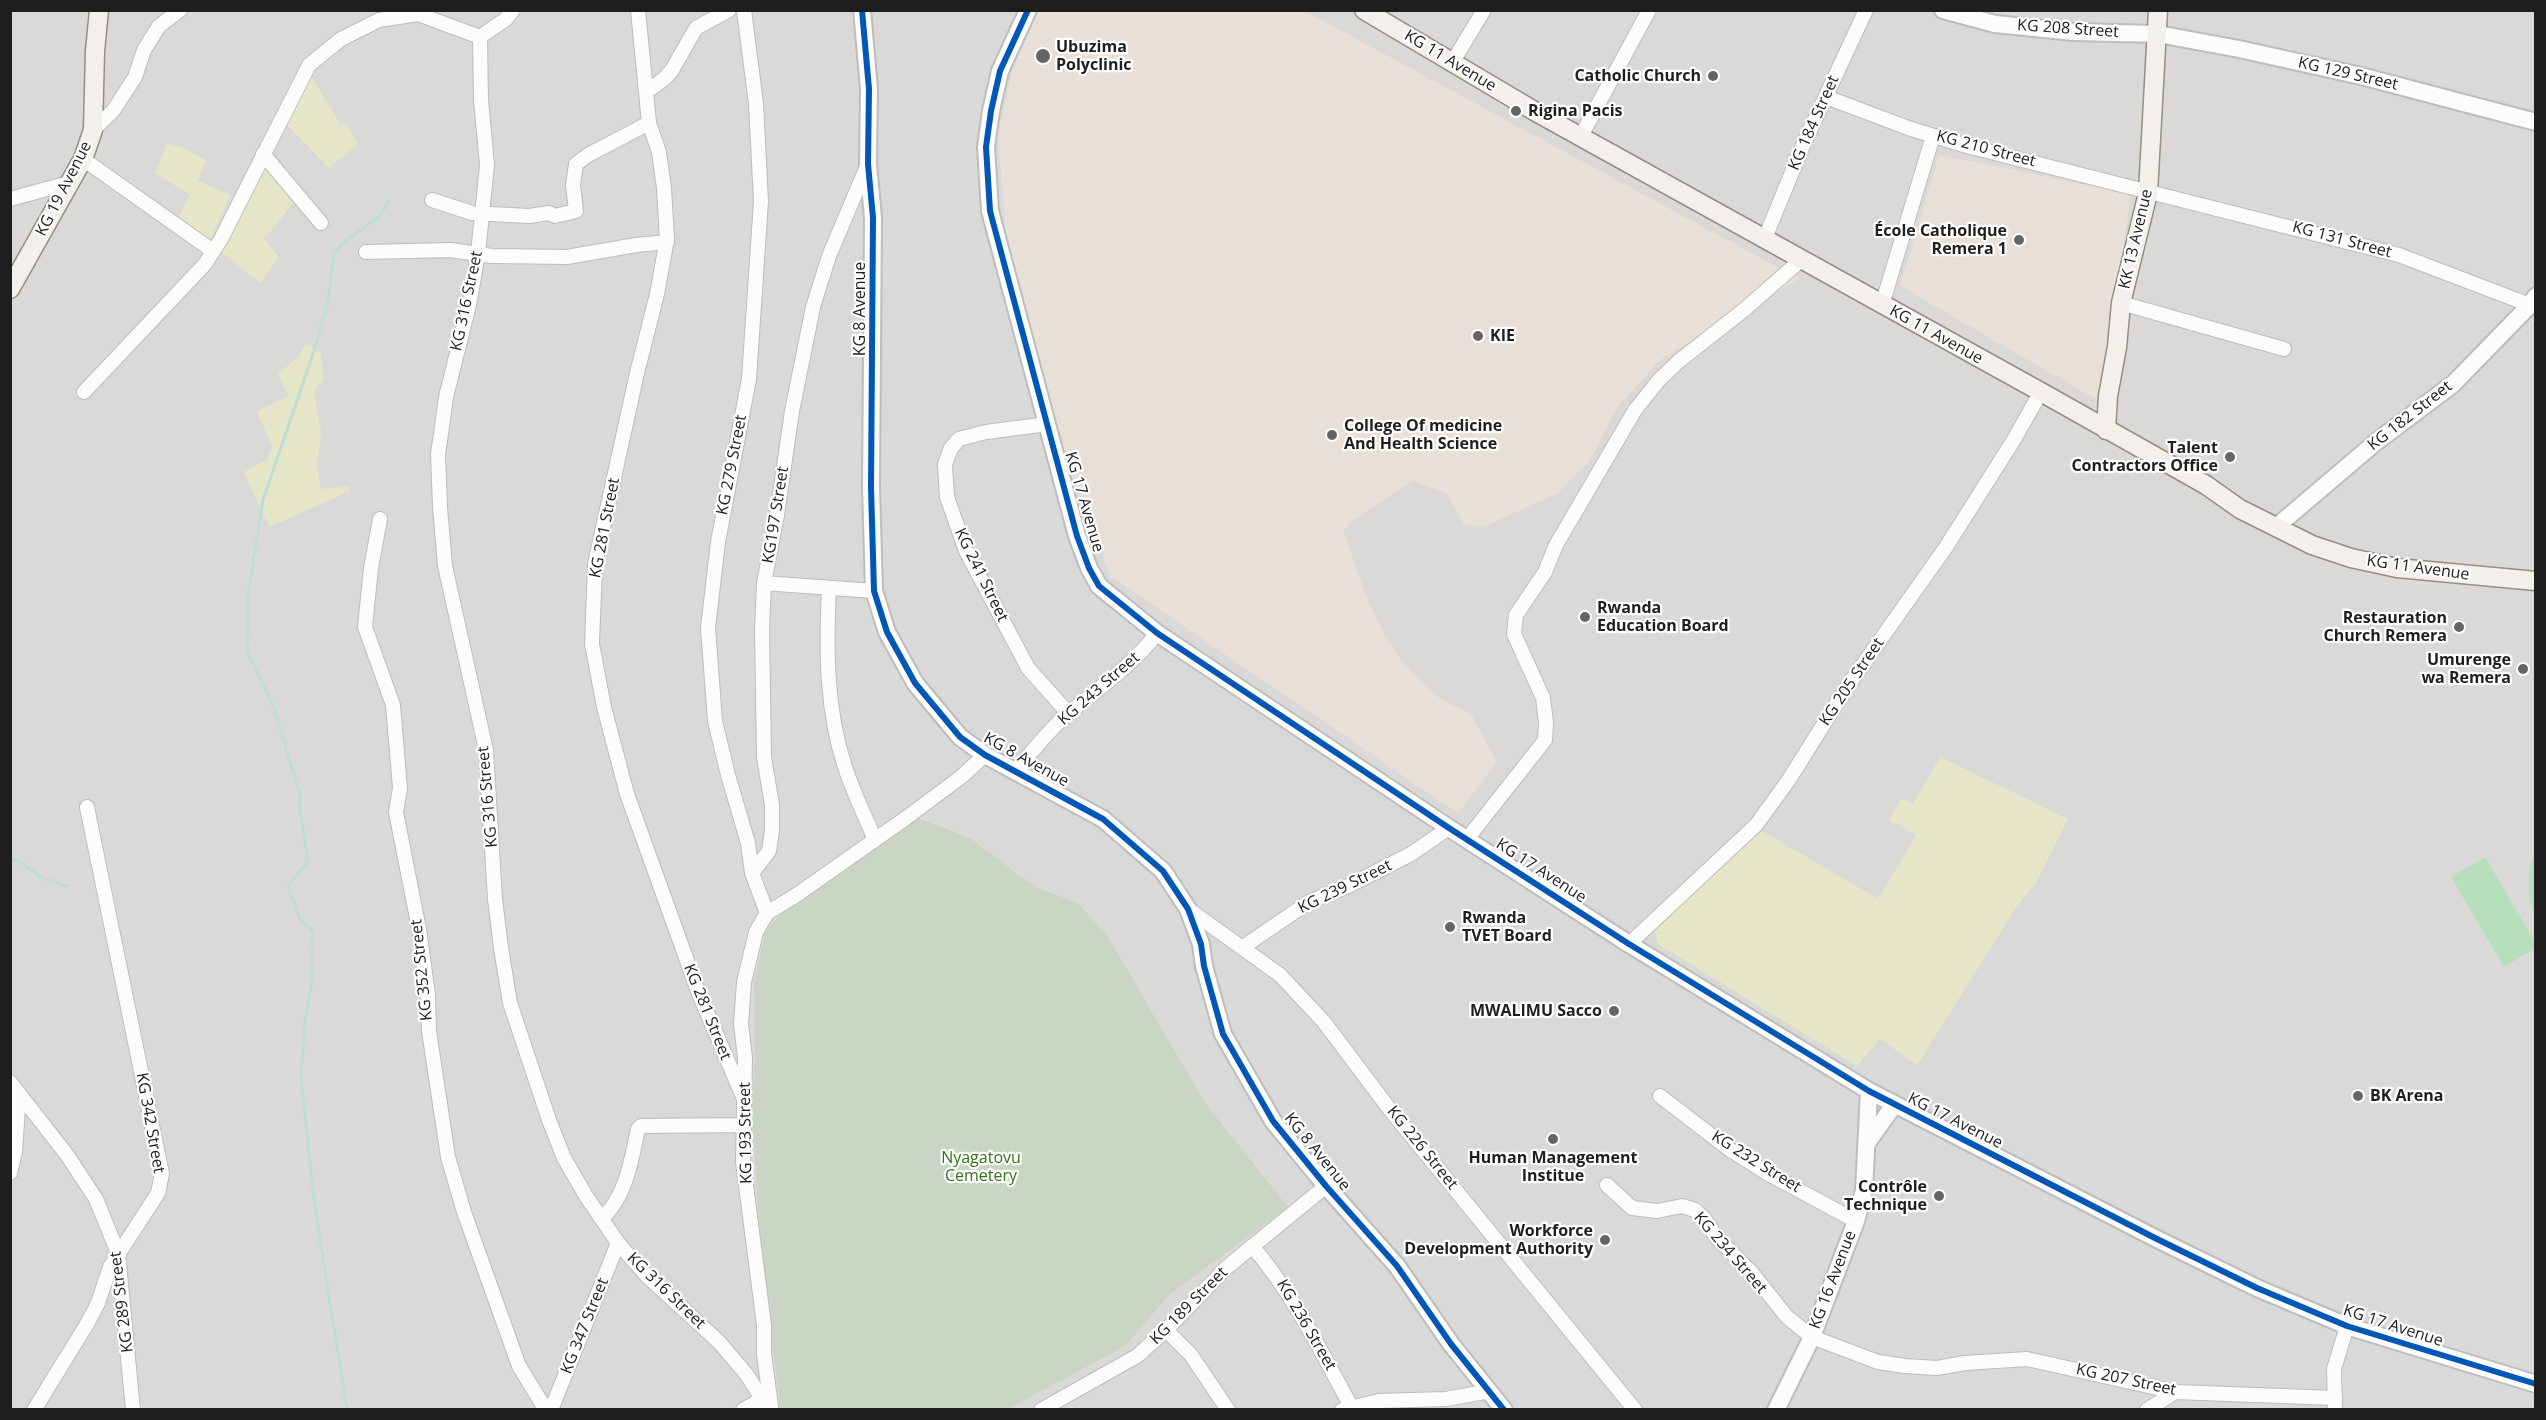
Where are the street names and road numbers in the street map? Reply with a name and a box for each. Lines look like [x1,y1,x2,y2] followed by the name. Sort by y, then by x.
[2017,16,2119,42] street label: KG 208 Street
[1401,26,1499,96] street label: KG 11 Avenue
[2296,53,2400,95] street label: KG 129 Street
[1785,73,1843,173] street label: KG 184 Street
[1934,127,2038,171] street label: KG 210 Street
[32,138,96,240] street label: KG 19 Avenue
[2115,187,2157,291] street label: KK 13 Avenue
[2290,218,2394,262] street label: KG 131 Street
[447,249,487,353] street label: KG 316 Street
[850,262,870,356] street label: KG 8 Avenue
[1886,301,1986,369] street label: KG 11 Avenue
[2364,377,2456,455] street label: KG 182 Street
[713,413,751,517] street label: KG 279 Street
[1060,449,1108,555] street label: KG 17 Avenue
[759,465,793,565] street label: KG197 Street
[586,476,624,580] street label: KG 281 Street
[950,525,1012,625] street label: KG 241 Street
[2365,551,2471,585] street label: KG 11 Avenue
[1816,634,1888,730] street label: KG 205 Street
[1054,648,1144,730] street label: KG 243 Street
[980,729,1072,791] street label: KG 8 Avenue
[474,745,502,849] street label: KG 316 Street
[1492,835,1590,907] street label: KG 17 Avenue
[1295,856,1395,918] street label: KG 239 Street
[407,918,437,1022] street label: KG 352 Street
[679,961,735,1063] street label: KG 281 Street
[132,1071,168,1175] street label: KG 342 Street
[736,1082,756,1184] street label: KG 193 Street
[1904,1089,2006,1153] street label: KG 17 Avenue
[1382,1102,1462,1194] street label: KG 226 Street
[1280,1109,1354,1195] street label: KG 8 Avenue
[1708,1127,1804,1197] street label: KG 232 Street
[1689,1208,1771,1298] street label: KG 234 Street
[1805,1228,1861,1332] street label: KG 16 Avenue
[623,1249,709,1333] street label: KG 316 Street
[106,1250,138,1354] street label: KG 289 Street
[1146,1263,1232,1349] street label: KG 189 Street
[557,1275,613,1377] street label: KG 347 Street
[1272,1276,1340,1374] street label: KG 236 Street
[2341,1301,2445,1351] street label: KG 17 Avenue
[2074,1360,2178,1400] street label: KG 207 Street

